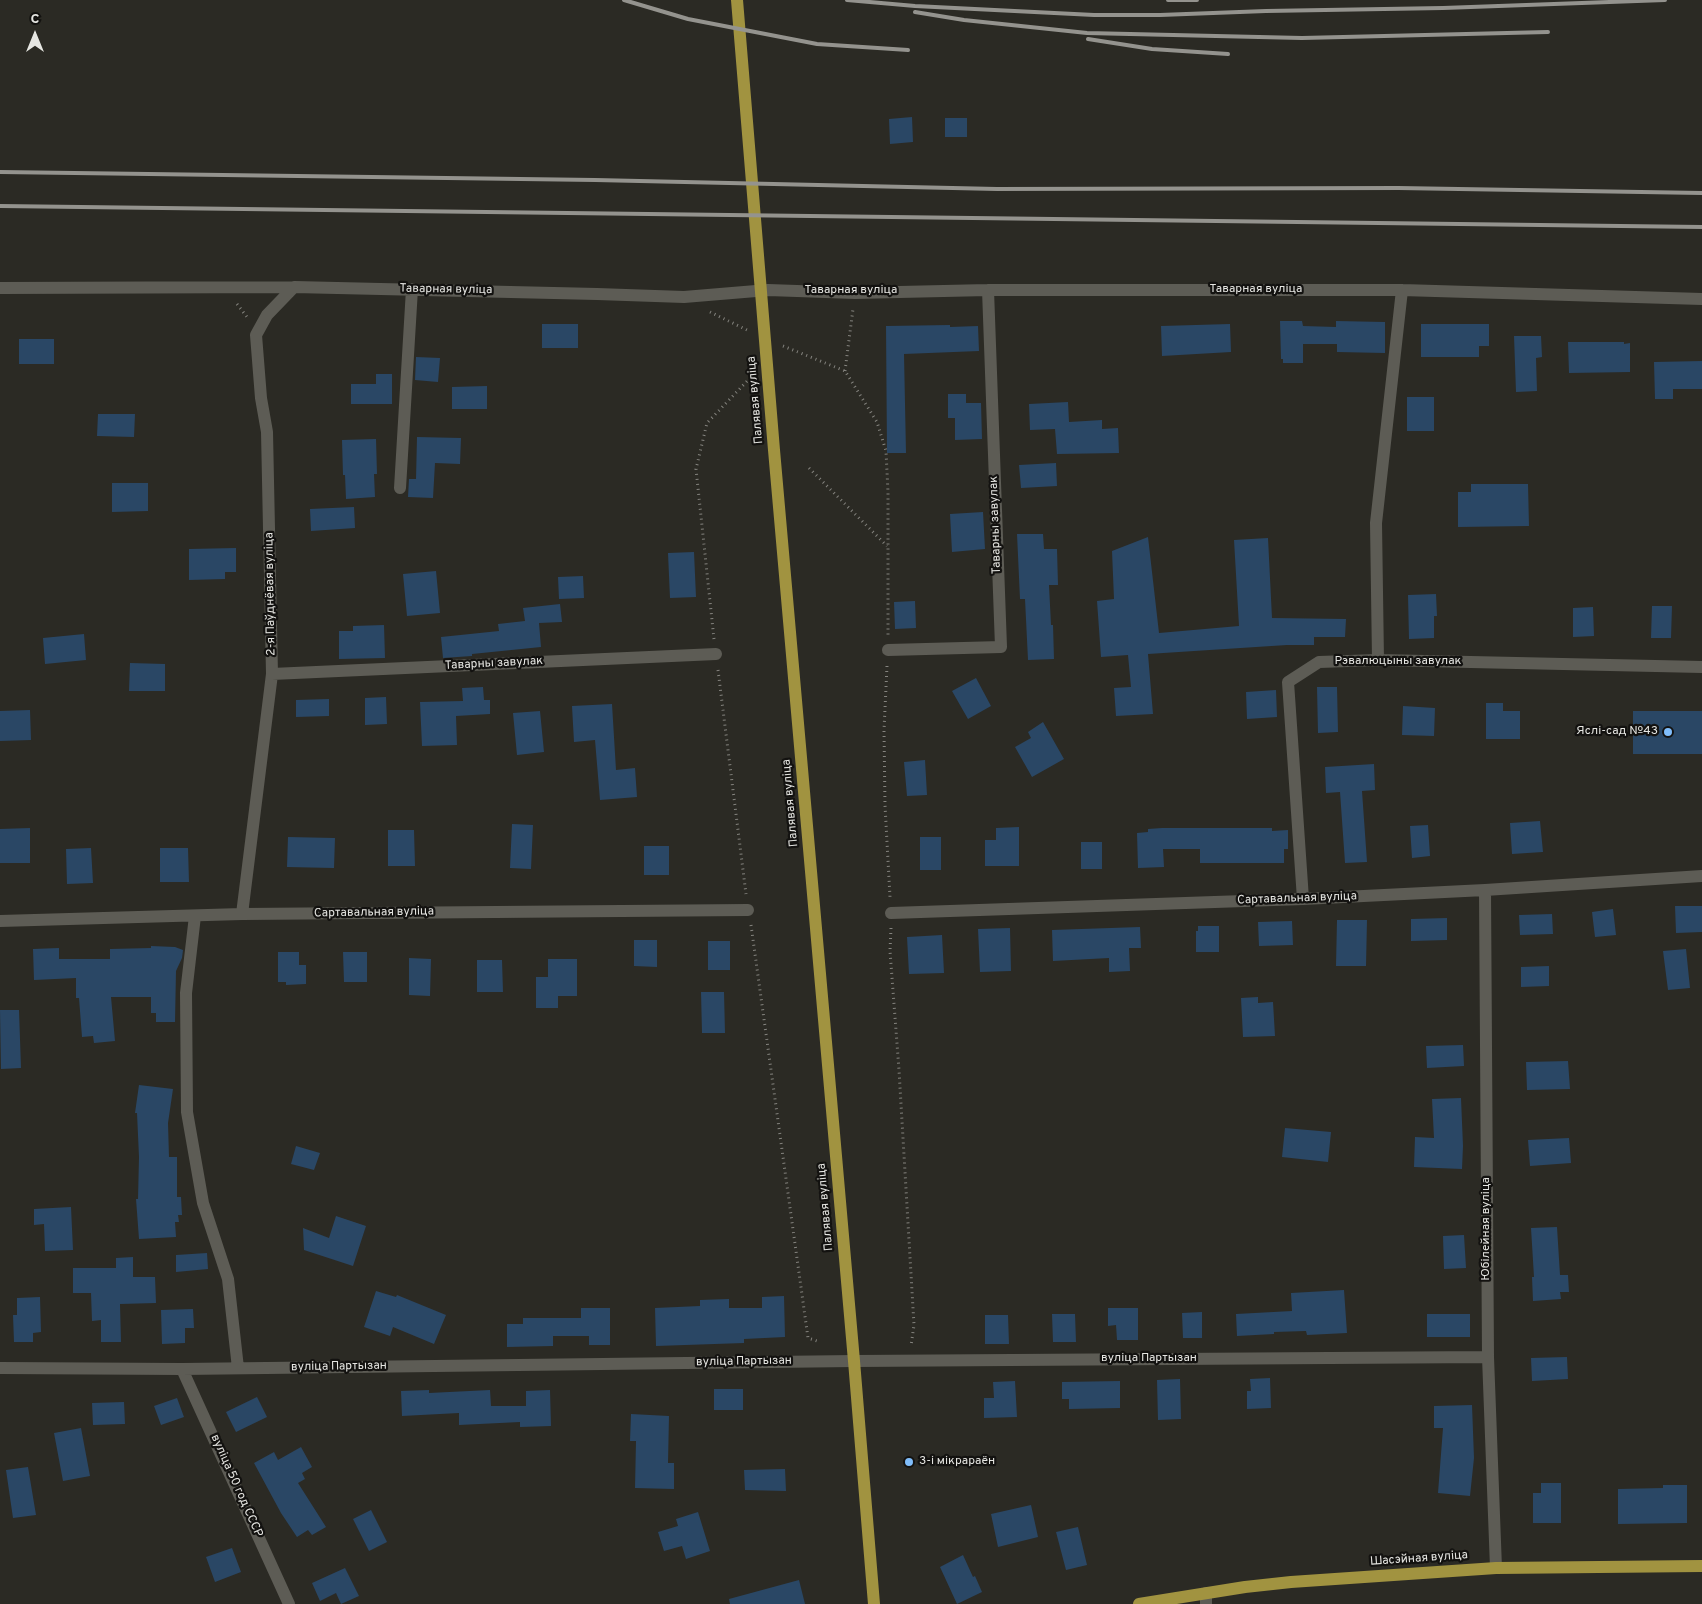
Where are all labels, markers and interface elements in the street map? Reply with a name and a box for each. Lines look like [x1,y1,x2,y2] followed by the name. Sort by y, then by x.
[10,10,60,60] north arrow
[31,11,39,28] text: С
[399,282,493,298] street label: Таварная вуліца
[1210,283,1302,297] street label: Таварная вуліца
[805,284,897,298] street label: Таварная вуліца
[745,355,767,445] street label: Палявая вуліца
[987,476,1005,574] street label: Таварны завулак
[263,532,279,656] street label: 2-я Паўднёвая вуліца
[445,654,543,674] street label: Таварны завулак
[1335,655,1461,669] street label: Рэвалюцыны завулак
[1576,725,1658,739] place label: Яслі-сад №43
[1662,726,1674,738] marker: Яслі-сад №43
[780,758,802,848] street label: Палявая вуліца
[1237,890,1357,908] street label: Сартавальная вуліца
[314,905,434,921] street label: Сартавальная вуліца
[815,1162,837,1252] street label: Палявая вуліца
[1480,1177,1494,1281] street label: Юбілейная вуліца
[1101,1352,1197,1366] street label: вуліца Партызан
[696,1354,792,1370] street label: вуліца Партызан
[291,1359,387,1375] street label: вуліца Партызан
[207,1432,265,1540] street label: вуліца 50 год СССР
[919,1455,995,1469] place label: 3-і мікрараён
[903,1456,915,1468] marker: 3-і мікрараён
[1370,1548,1468,1570] street label: Шасэйная вуліца

